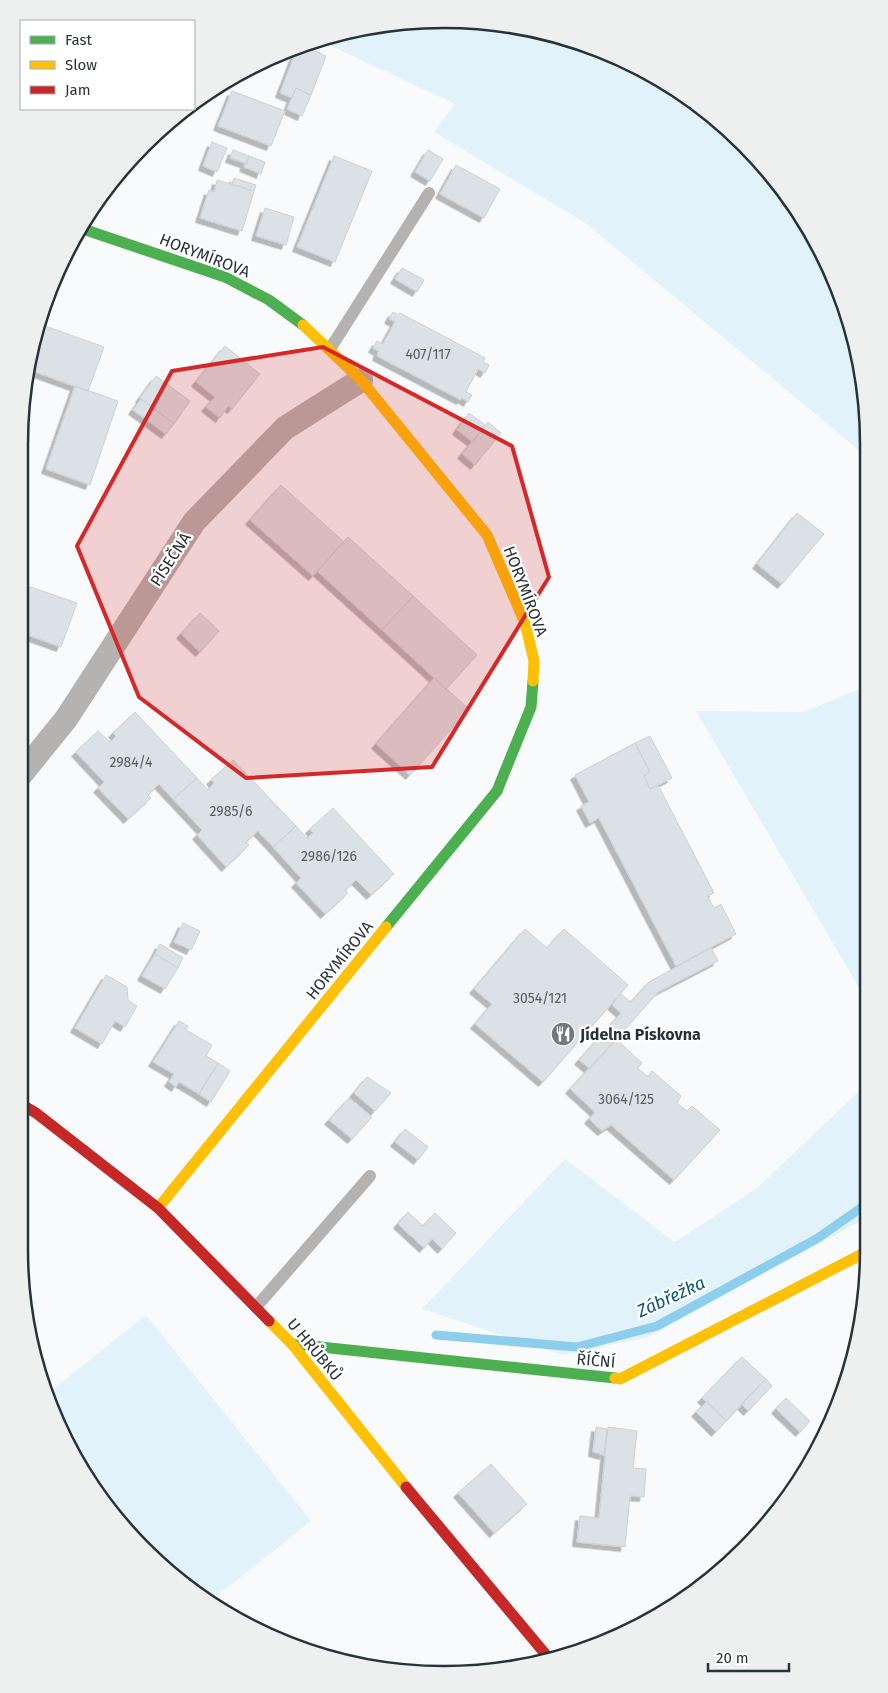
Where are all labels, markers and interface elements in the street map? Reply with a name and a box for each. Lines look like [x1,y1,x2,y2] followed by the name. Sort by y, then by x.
[20,20,195,110] legend
[65,31,92,49] text: Fast
[65,56,97,74] text: Slow
[65,81,91,99] text: Jam
[157,229,254,282] street label: HORYMÍROVA
[405,346,451,363] house number: 407/117
[145,528,195,590] street label: PÍSEČNÁ
[500,543,553,640] street label: HORYMÍROVA
[109,754,153,771] house number: 2984/4
[210,803,252,820] house number: 2985/6
[301,848,357,865] house number: 2986/126
[301,916,377,1003] street label: HORYMÍROVA
[513,990,567,1007] house number: 3054/121
[550,1021,576,1047] restaurant icon: Jídelna Pískovna
[579,1025,701,1044] place label: Jídelna Pískovna
[598,1091,654,1108] house number: 3064/125
[632,1272,709,1323] water label: Zábřežka
[283,1314,347,1384] street label: U HRŮBKŮ
[576,1348,617,1372] street label: ŘÍČNÍ
[708,1640,789,1672] scale bar
[716,1649,749,1667] text: 20 m

